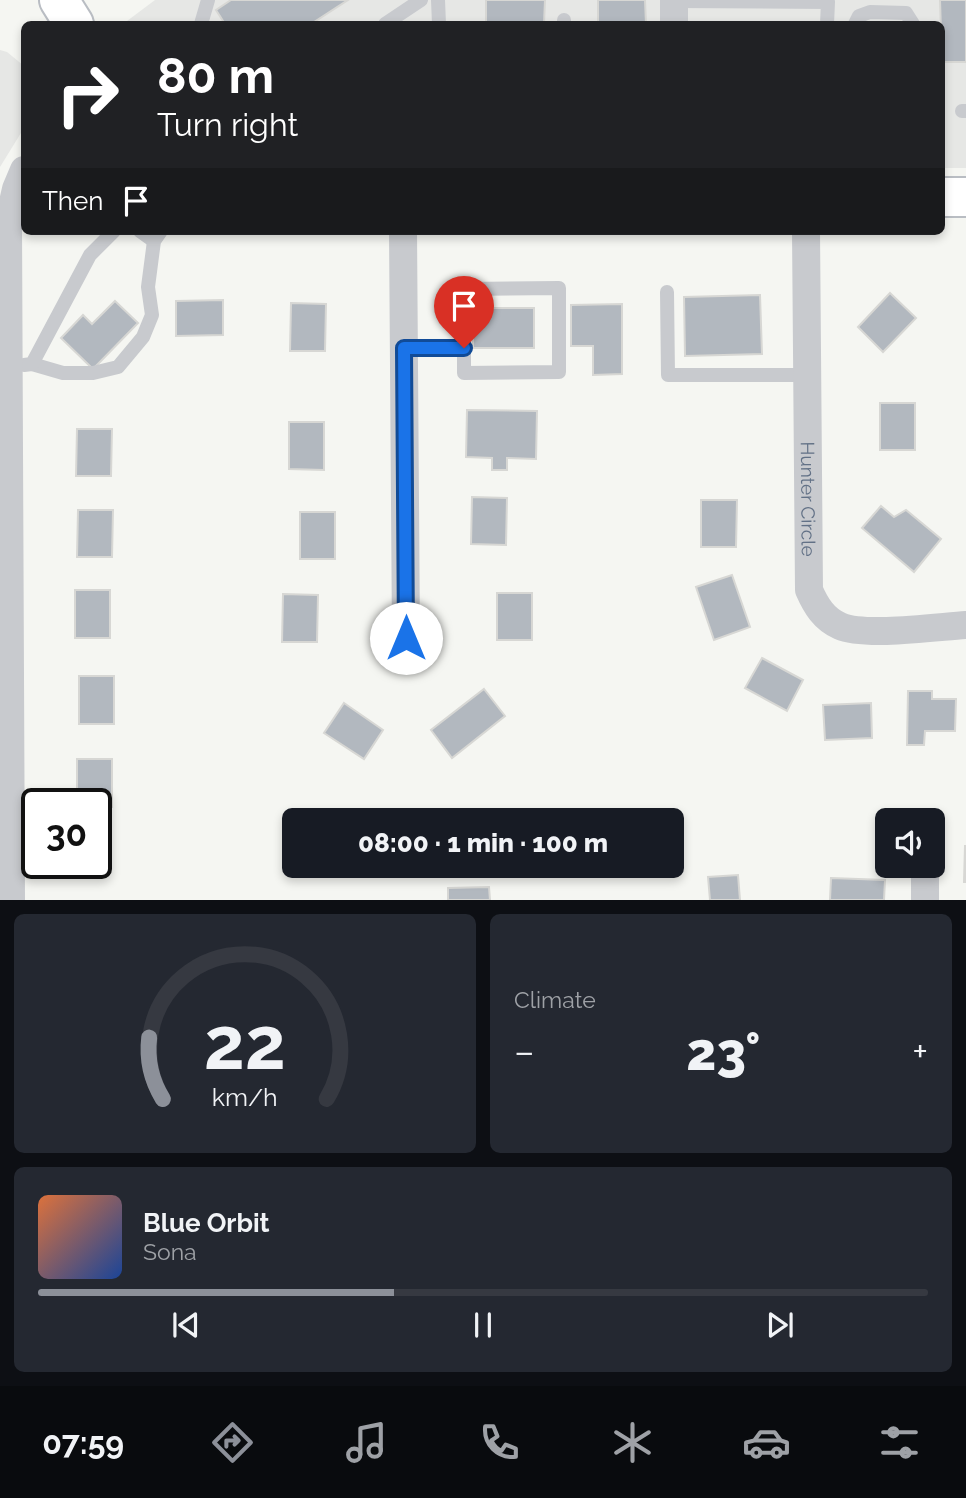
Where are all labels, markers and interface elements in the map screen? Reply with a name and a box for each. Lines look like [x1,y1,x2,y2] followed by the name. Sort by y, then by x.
[157,47,274,104] text: 80 m
[42,49,133,140] icon: right
[157,106,298,143] text: Turn right
[117,182,155,220] icon: arrive
[42,186,103,216] text: Then
[434,276,494,348] pin
[445,287,483,325] icon: arrive
[797,441,820,557] street label: Hunter Circle
[369,601,443,675] position arrow
[21,788,112,879] speed limit sign: 30
[875,808,945,878] map controls
[875,808,945,878] button: sound
[358,828,608,858] text: 08:00 · 1 min · 100 m
[514,986,596,1013] text: Climate
[204,1002,286,1087] text: 22
[686,1021,760,1082] text: 23°
[514,1029,534,1074] text: −
[912,1029,928,1074] text: +
[212,1082,278,1112] text: km/h
[143,1208,270,1238] text: Blue Orbit
[143,1238,197,1265] text: Sona
[167,1306,205,1344] icon: previous
[464,1306,502,1344] icon: pause
[761,1306,799,1344] icon: next
[208,1418,257,1467] icon: directions
[342,1418,391,1467] icon: music
[475,1418,524,1467] icon: phone
[608,1418,657,1467] icon: climate
[742,1418,791,1467] icon: car
[875,1418,924,1467] icon: filters
[42,1424,124,1461] text: 07:59

